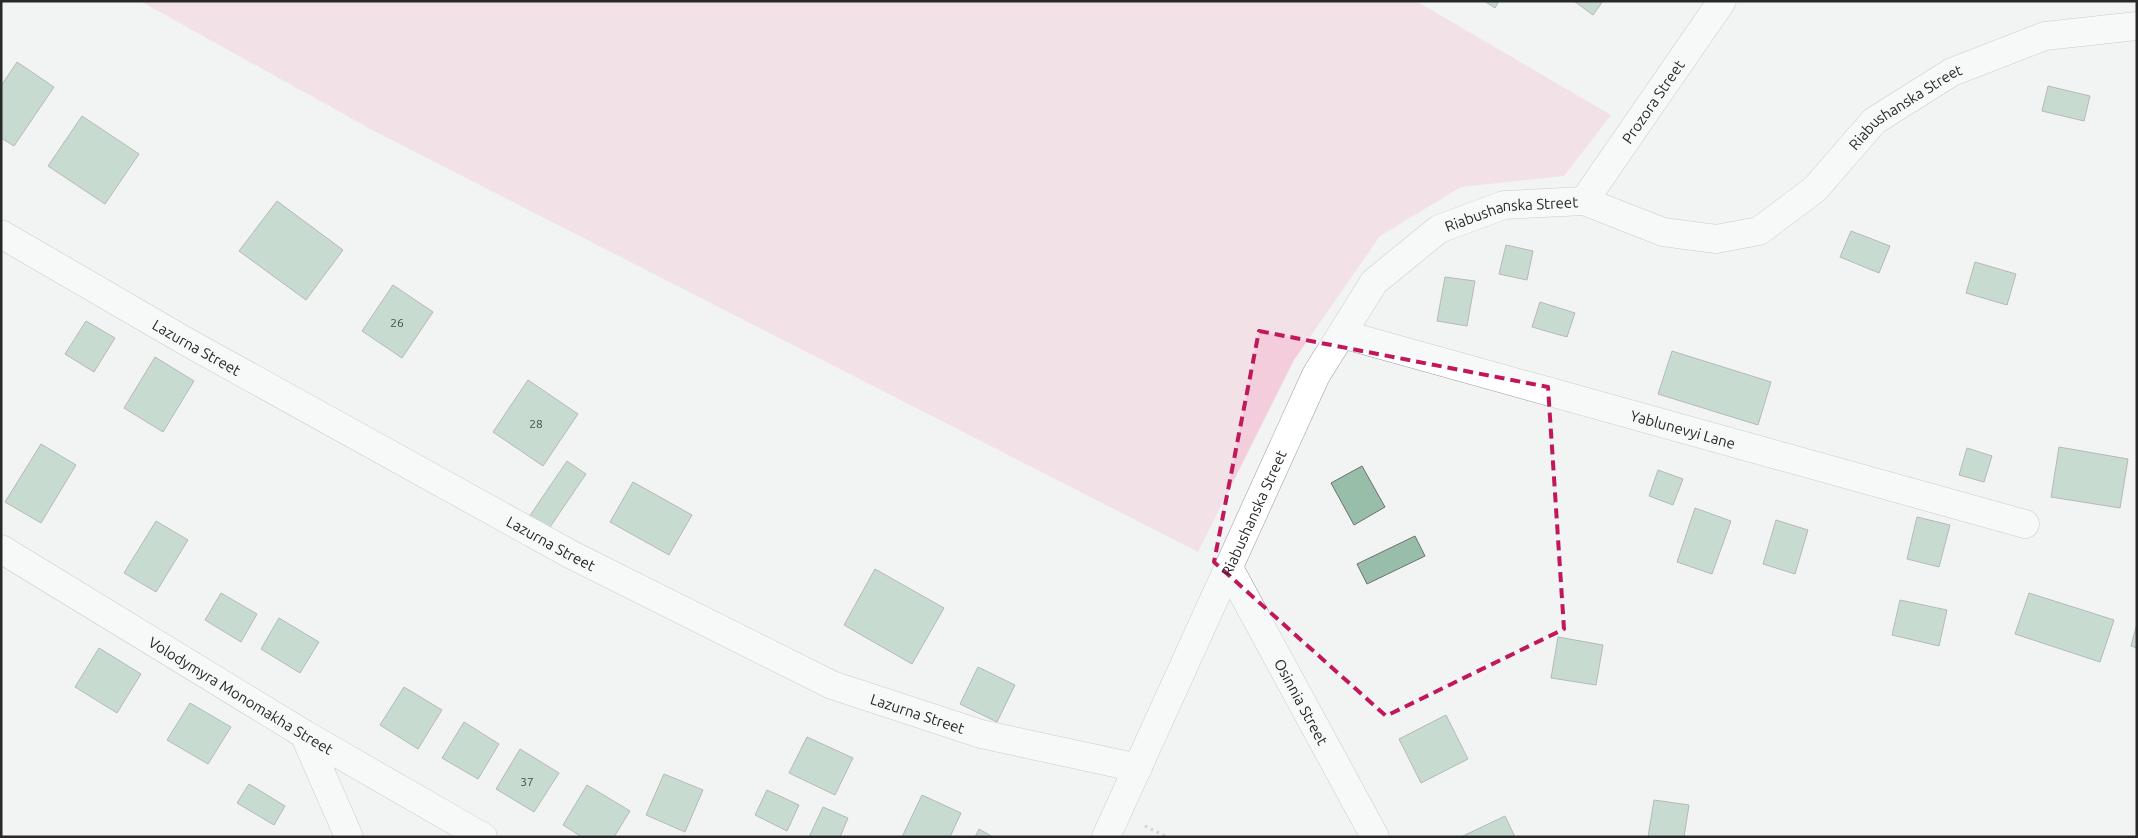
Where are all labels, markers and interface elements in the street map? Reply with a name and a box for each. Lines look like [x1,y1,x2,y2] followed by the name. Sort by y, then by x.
[1618,56,1687,146] street label: Prozora Street
[1845,61,1964,153] street label: Riabushanska Street
[1442,193,1579,235] street label: Riabushanska Street
[150,315,244,379] street label: Lazurna Street
[390,316,404,329] house number: 26
[1629,406,1737,452] street label: Yablunevyi Lane
[529,417,543,430] house number: 28
[1217,447,1289,579] street label: Riabushanska Street
[504,512,598,574] street label: Lazurna Street
[146,633,336,758] street label: Volodymyra Monomakha Street
[1271,655,1332,748] street label: Osinnia Street
[868,690,967,737] street label: Lazurna Street
[520,775,534,788] house number: 37

